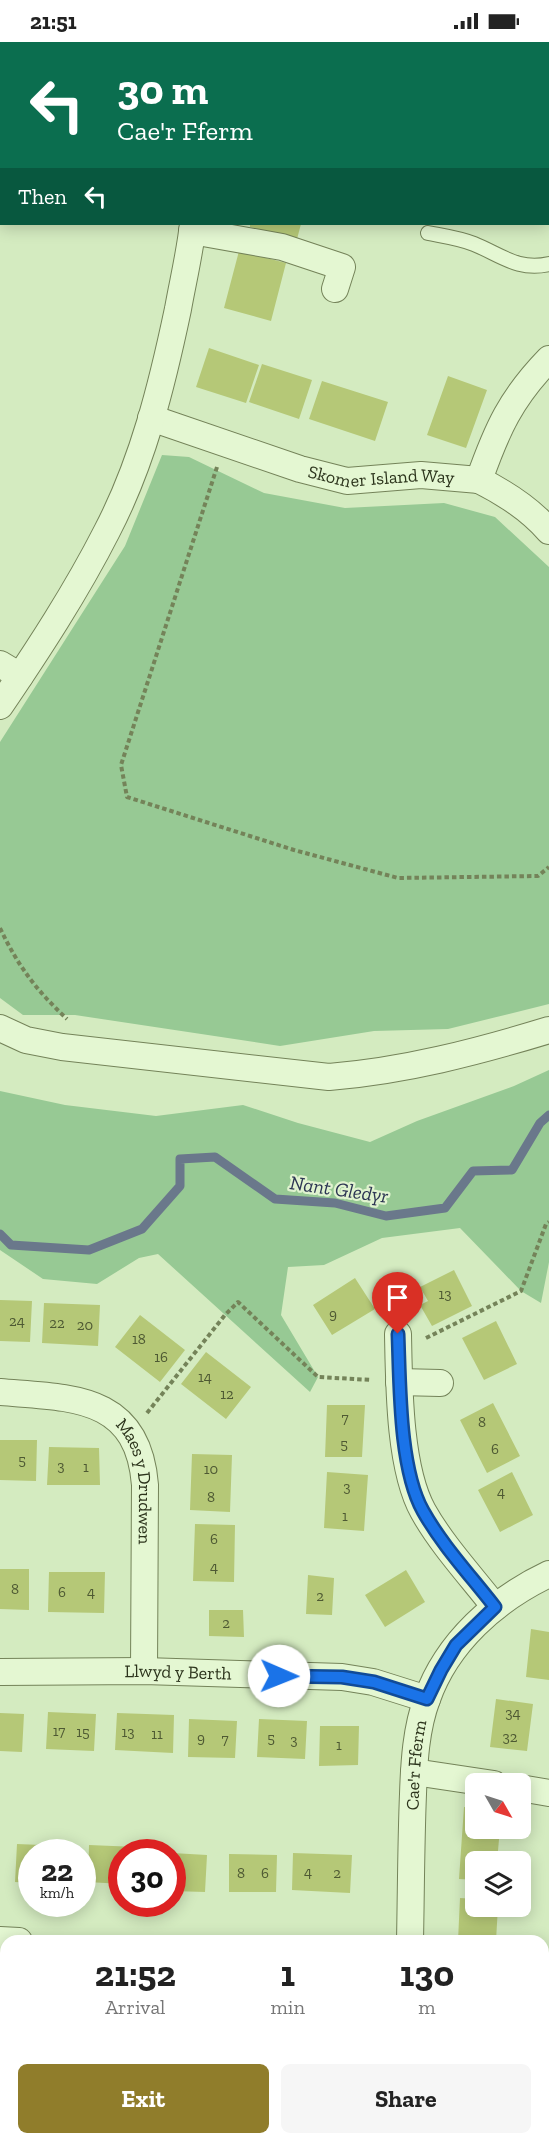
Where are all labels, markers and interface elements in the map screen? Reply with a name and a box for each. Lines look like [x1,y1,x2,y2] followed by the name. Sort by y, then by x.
[30,8,77,35] text: 21:51
[117,64,208,115] text: 30 m
[18,66,96,144] icon: left
[117,115,253,147] text: Cae'r Fferm
[79,180,112,213] icon: left
[18,183,67,210] text: Then
[306,460,456,493] street label: Skomer Island Way
[288,1170,390,1208] water label: Nant Gledyr
[372,1272,423,1334] pin
[381,1281,414,1314] icon: arrive
[438,1285,452,1303] house number: 13
[329,1305,337,1323] house number: 9
[9,1312,25,1330] house number: 24
[49,1314,65,1332] house number: 22
[77,1316,93,1334] house number: 20
[132,1330,146,1348] house number: 18
[154,1348,168,1366] house number: 16
[198,1368,212,1386] house number: 14
[220,1385,234,1403] house number: 12
[341,1409,349,1427] house number: 7
[478,1413,486,1431] house number: 8
[111,1414,156,1545] street label: Maes y Drudwen
[340,1435,348,1453] house number: 5
[491,1440,499,1458] house number: 6
[18,1451,26,1469] house number: 5
[57,1457,65,1475] house number: 3
[83,1458,89,1476] house number: 1
[204,1460,218,1478] house number: 10
[343,1478,351,1496] house number: 3
[497,1483,505,1501] house number: 4
[207,1488,215,1506] house number: 8
[342,1507,348,1525] house number: 1
[210,1530,218,1548] house number: 6
[210,1558,218,1576] house number: 4
[11,1580,19,1598] house number: 8
[58,1583,66,1601] house number: 6
[87,1583,95,1601] house number: 4
[316,1587,324,1605] house number: 2
[222,1614,230,1632] house number: 2
[247,1644,311,1708] position arrow
[124,1660,232,1685] street label: Llwyd y Berth
[505,1704,521,1722] house number: 34
[401,1718,431,1811] street label: Cae'r Fferm
[53,1722,65,1740] house number: 17
[76,1723,90,1741] house number: 15
[121,1723,135,1741] house number: 13
[151,1725,163,1743] house number: 11
[502,1728,518,1746] house number: 32
[197,1729,205,1747] house number: 9
[267,1729,275,1747] house number: 5
[221,1730,229,1748] house number: 7
[290,1731,298,1749] house number: 3
[336,1736,342,1754] house number: 1
[465,1773,531,1839] north arrow
[465,1773,531,1917] map controls
[108,1839,186,1917] speed limit sign: 30
[465,1851,531,1917] button: layers
[41,1853,73,1889] text: 22
[304,1863,312,1881] house number: 4
[237,1864,245,1882] house number: 8
[261,1864,269,1882] house number: 6
[333,1864,341,1882] house number: 2
[40,1884,74,1902] text: km/h
[95,1952,176,1995] text: 21:52
[280,1952,295,1995] text: 1
[400,1952,454,1995] text: 130
[105,1995,165,2019] text: Arrival
[271,1995,305,2019] text: min
[418,1995,436,2019] text: m
[18,2064,269,2133] button: Exit
[281,2064,531,2133] button: Share

